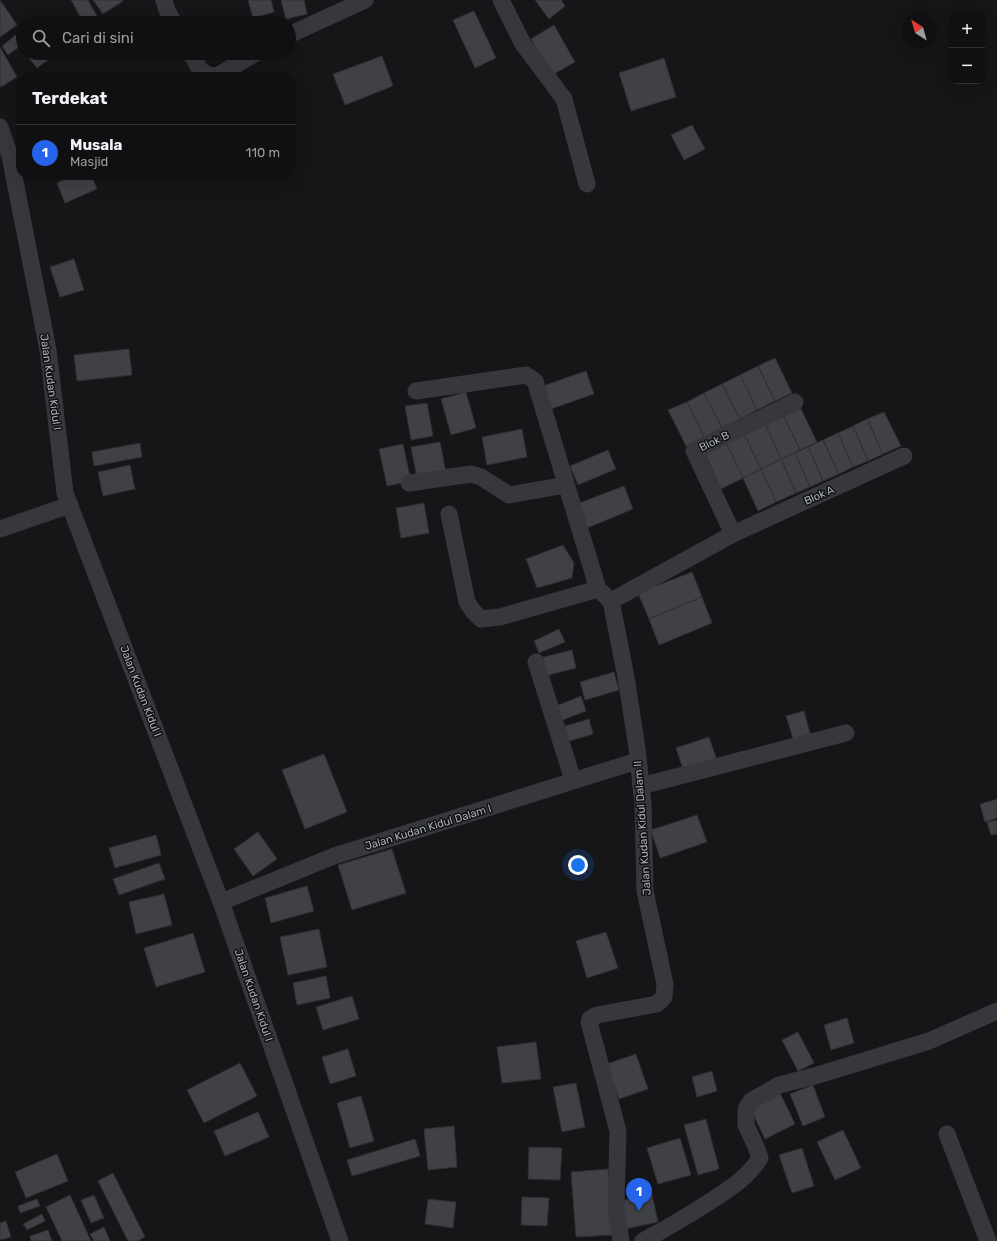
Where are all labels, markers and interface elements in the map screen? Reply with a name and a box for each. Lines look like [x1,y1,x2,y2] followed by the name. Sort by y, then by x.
[901,12,937,48] north arrow
[949,12,985,84] map controls
[949,12,985,48] button: +
[16,16,296,60] search box
[30,27,52,49] icon: search
[62,29,134,47] text: Cari di sini
[949,48,985,84] button: −
[32,88,107,108] text: Terdekat
[70,136,122,154] text: Musala
[42,145,48,160] text: 1
[246,145,280,160] text: 110 m
[70,154,108,169] text: Masjid
[37,333,64,431] street label: Jalan Kudan Kidul I
[697,429,731,454] street label: Blok B
[802,483,837,508] street label: Blok A
[117,644,164,739] street label: Jalan Kudan Kidul I
[631,760,654,896] street label: Jalan Kudan Kidul Dalam II
[363,802,493,853] street label: Jalan Kudan Kidul Dalam I
[568,855,588,875] your location
[232,947,275,1043] street label: Jalan Kudan Kidul I
[626,1178,652,1211] pin: 1

